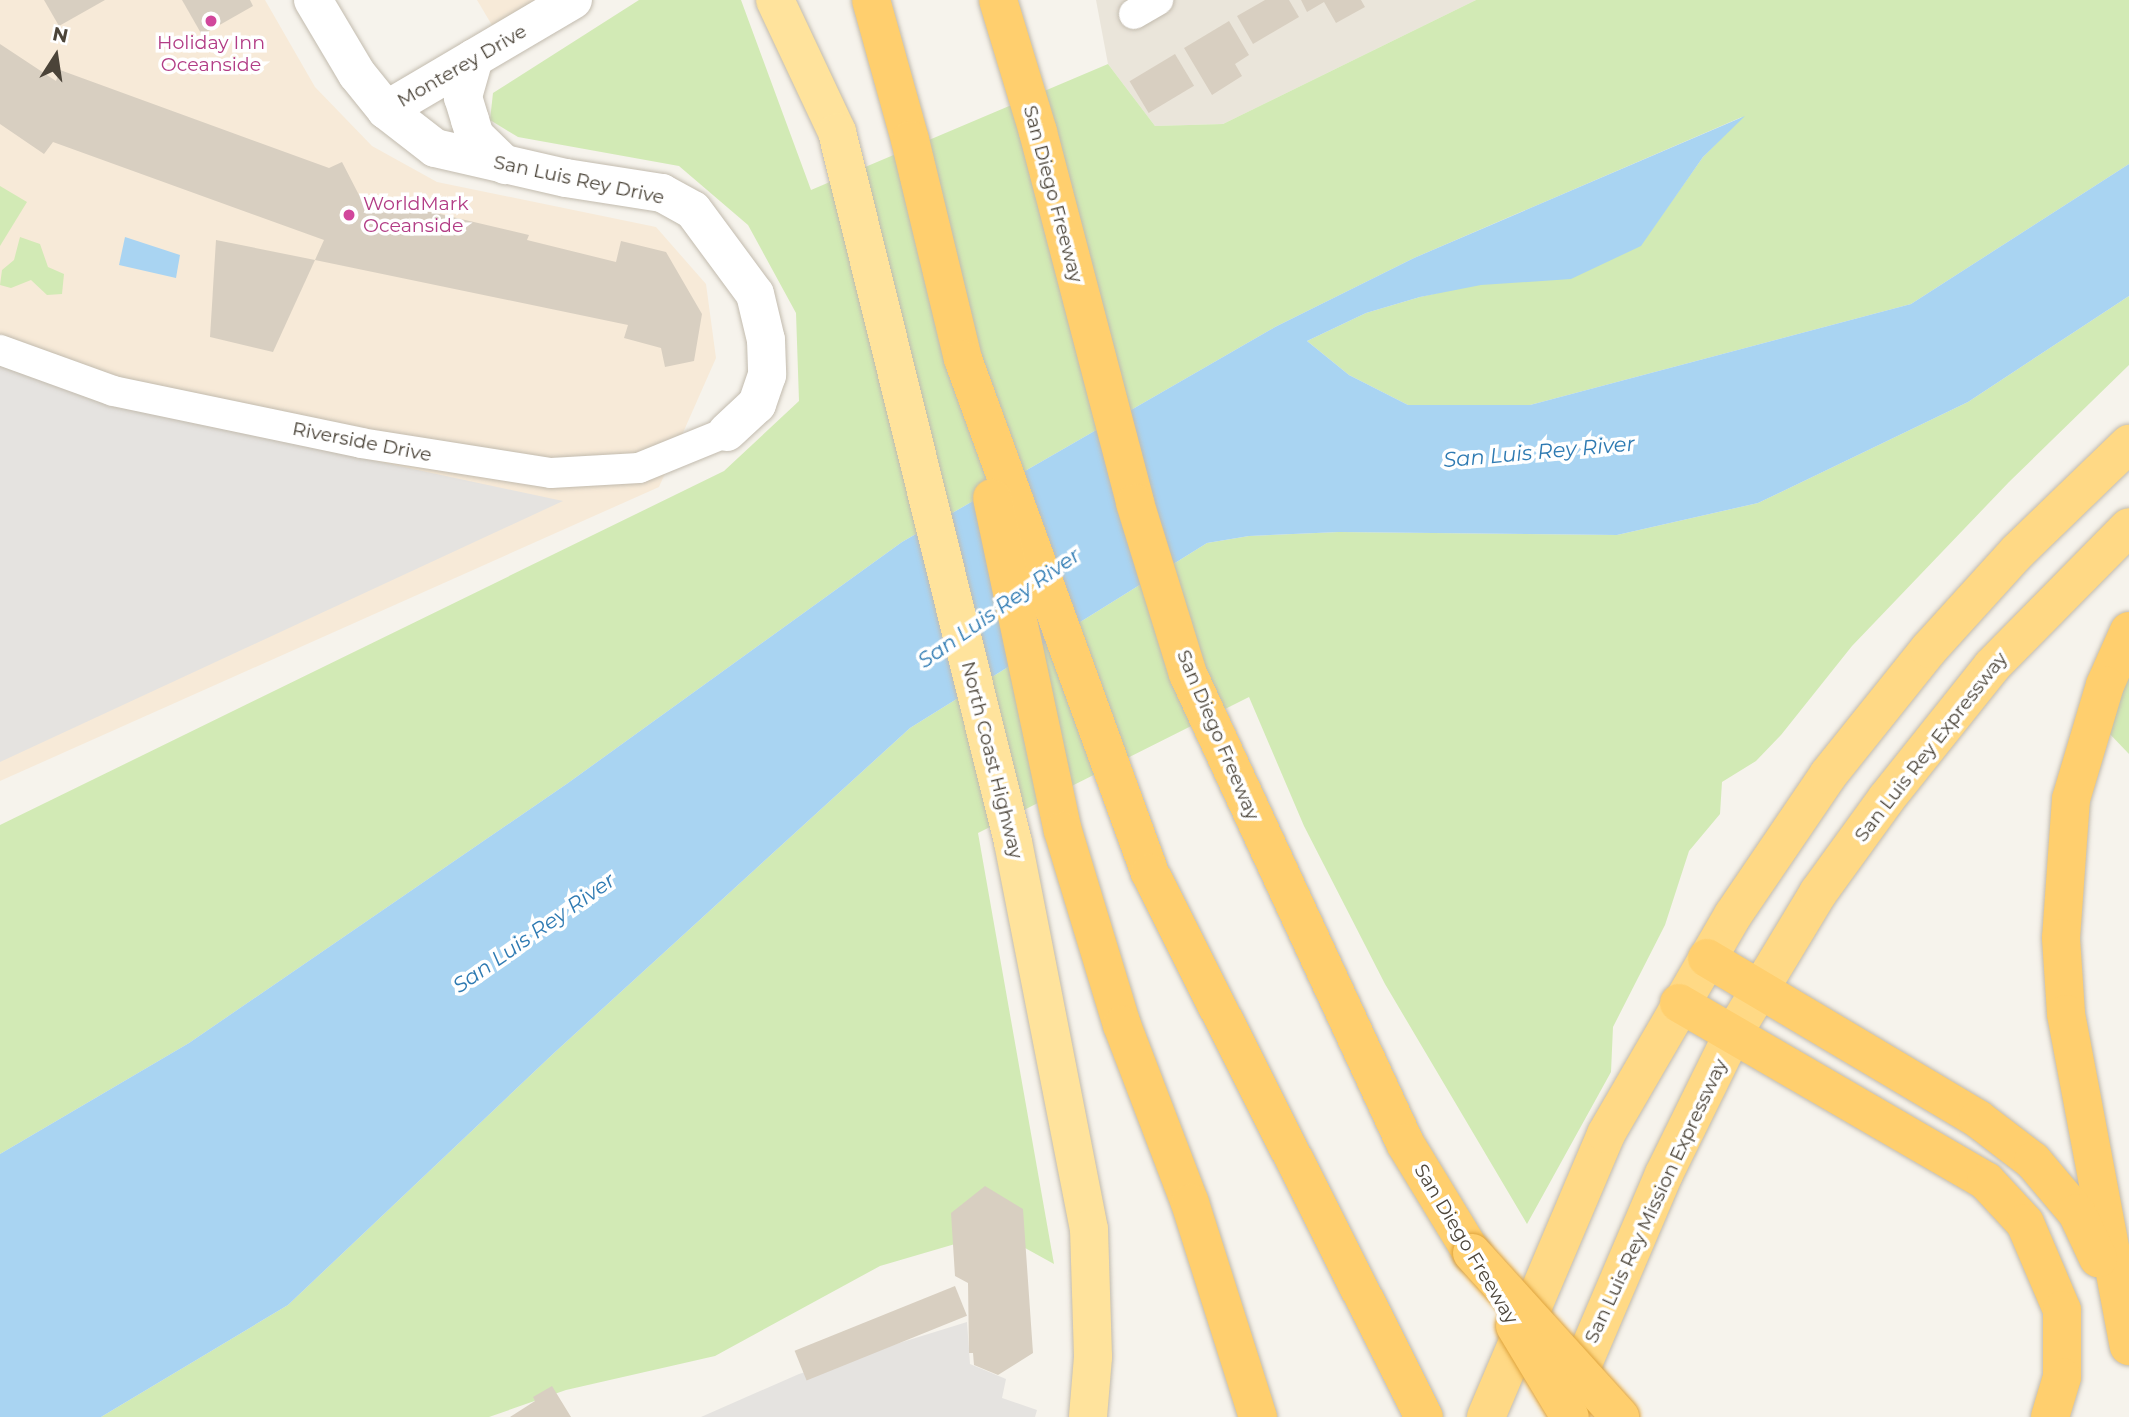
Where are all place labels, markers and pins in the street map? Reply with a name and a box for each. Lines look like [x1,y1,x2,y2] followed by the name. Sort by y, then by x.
[203,13,219,29] marker: Holiday Inn Oceanside
[157,32,265,76] place label: Holiday Inn Oceanside
[363,193,469,237] place label: WorldMark Oceanside
[341,207,357,223] marker: WorldMark Oceanside

